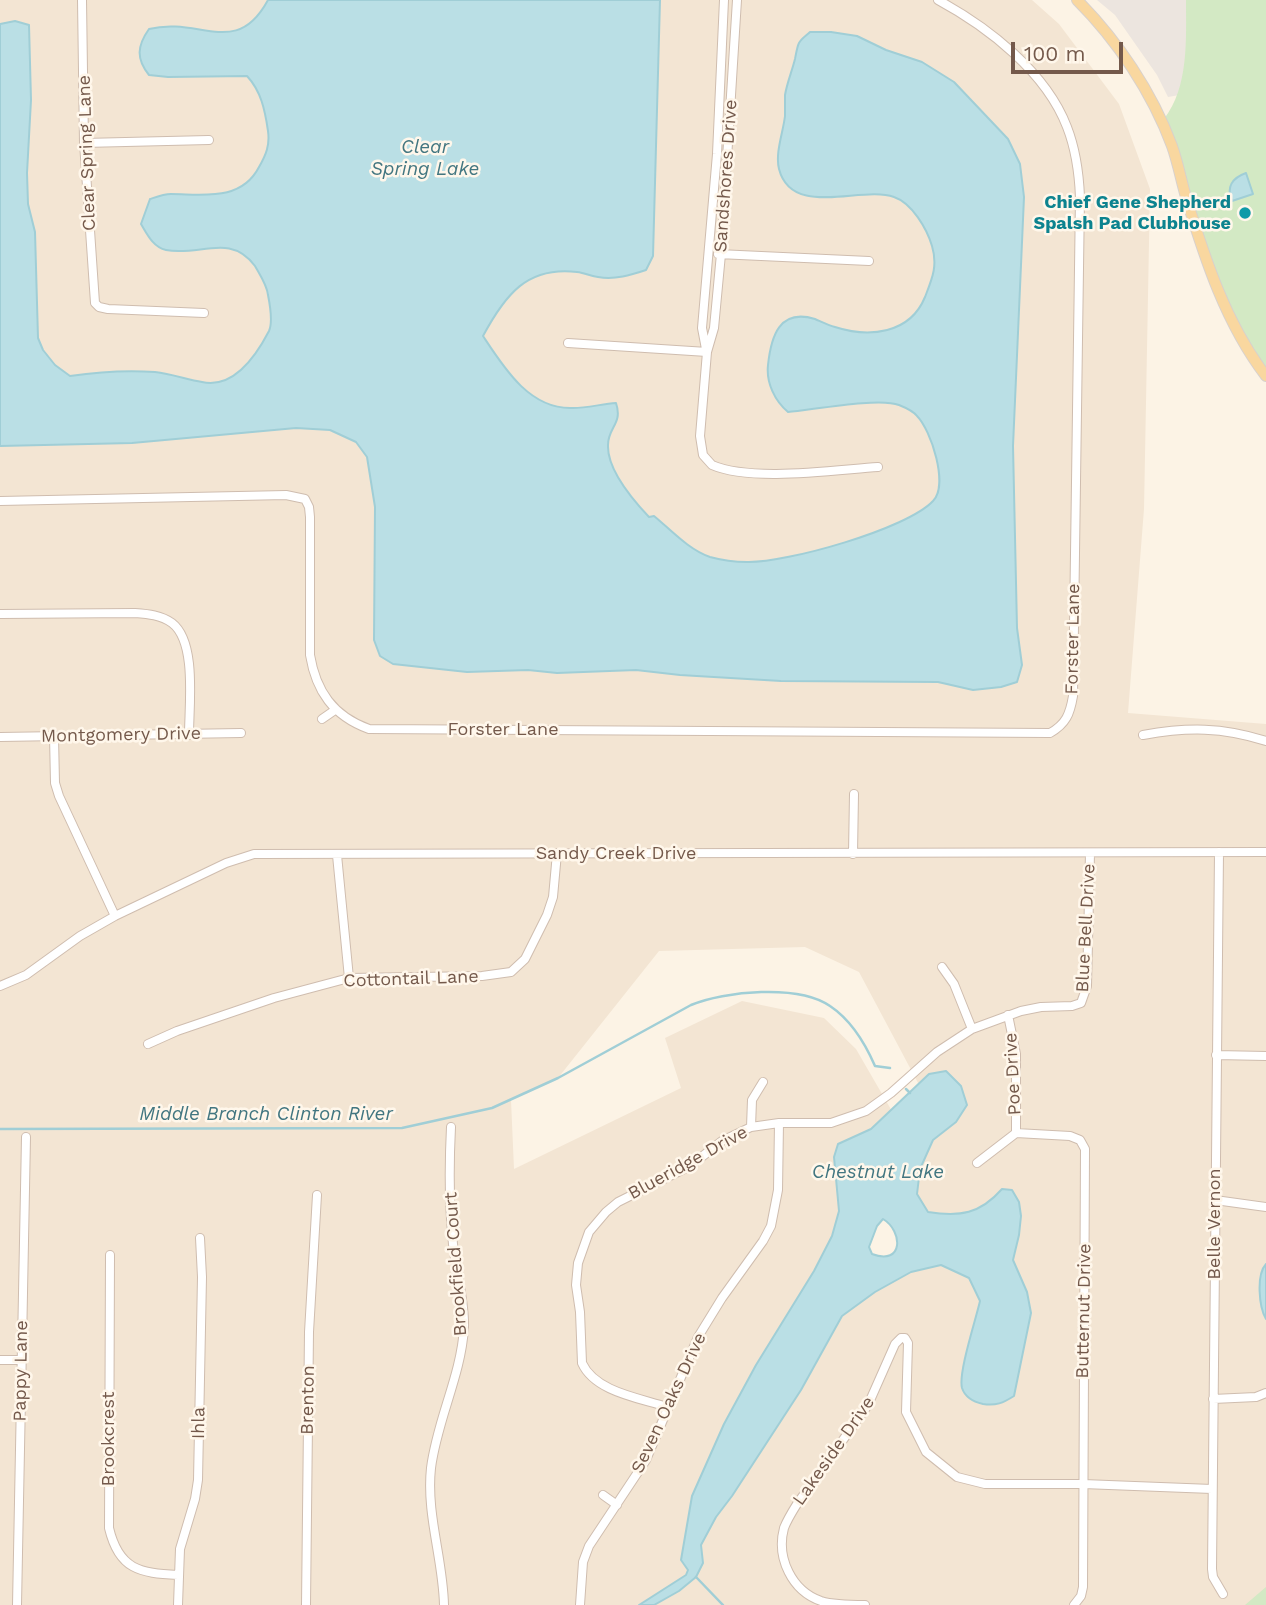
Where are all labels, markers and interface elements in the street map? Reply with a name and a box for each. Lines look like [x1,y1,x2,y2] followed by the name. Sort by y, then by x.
[1014,28,1126,72] scale bar
[1024,41,1086,66] text: 100 m
[73,75,101,231] street label: Clear Spring Lane
[710,99,742,253] street label: Sandshores Drive
[371,136,479,180] water label: Clear Spring Lake
[1034,192,1231,234] place label: Chief Gene Shepherd Spalsh Pad Clubhouse
[1237,205,1253,221] marker: Chief Gene Shepherd Spalsh Pad Clubhouse
[1061,583,1085,695] street label: Forster Lane
[447,719,559,741] street label: Forster Lane
[41,723,201,747] street label: Montgomery Drive
[536,843,696,865] street label: Sandy Creek Drive
[1072,863,1100,993] street label: Blue Bell Drive
[343,966,479,992] street label: Cottontail Lane
[1000,1032,1026,1116] street label: Poe Drive
[139,1103,393,1125] water label: Middle Branch Clinton River
[625,1121,751,1205] street label: Blueridge Drive
[812,1161,944,1183] water label: Chestnut Lake
[1204,1168,1226,1280] street label: Belle Vernon
[440,1191,472,1337] street label: Brookfield Court
[1072,1243,1096,1379] street label: Butternut Drive
[9,1320,33,1422] street label: Pappy Lane
[627,1329,711,1477] street label: Seven Oaks Drive
[297,1365,319,1435] street label: Brenton
[98,1392,120,1486] street label: Brookcrest
[788,1392,880,1510] street label: Lakeside Drive
[188,1407,210,1439] street label: Ihla

